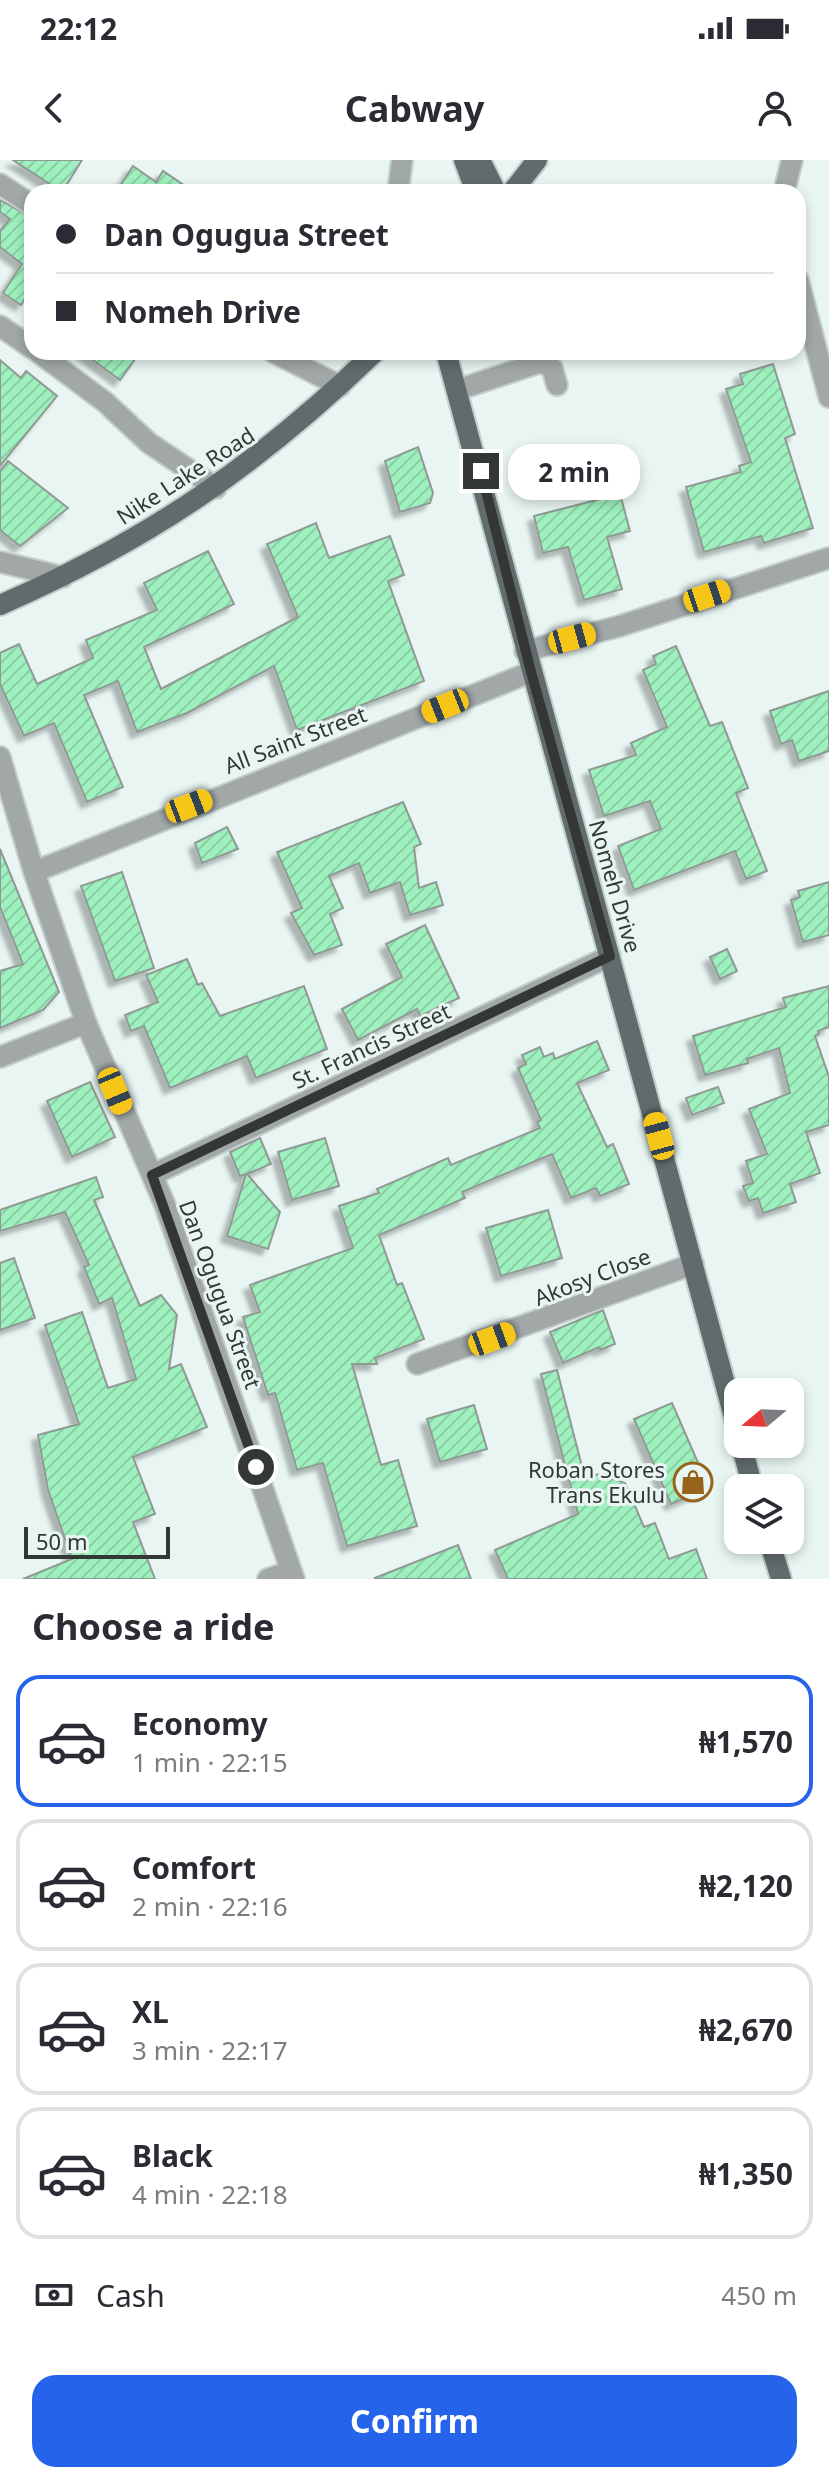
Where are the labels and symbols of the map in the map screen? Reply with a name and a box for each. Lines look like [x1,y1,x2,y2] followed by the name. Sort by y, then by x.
[110,419,260,531] street label: Nike Lake Road
[509,443,641,499] callout: 2 min
[463,453,499,489] route end
[680,577,734,615] car
[546,620,598,656] car
[418,686,472,726] car
[220,698,370,780] street label: All Saint Street
[162,786,216,826] car
[583,816,649,956] street label: Nomeh Drive
[287,995,455,1095] street label: St. Francis Street
[95,1064,135,1118] car
[641,1110,677,1162] car
[173,1196,269,1393] street label: Dan Ogugua Street
[529,1240,655,1312] street label: Akosy Close
[465,1320,519,1358] car
[724,1378,804,1458] north arrow
[238,1449,274,1485] route start
[528,1454,665,1509] place label: Roban Stores Trans Ekulu
[672,1461,714,1503] shop icon: Roban Stores Trans Ekulu
[24,1523,170,1559] scale bar

